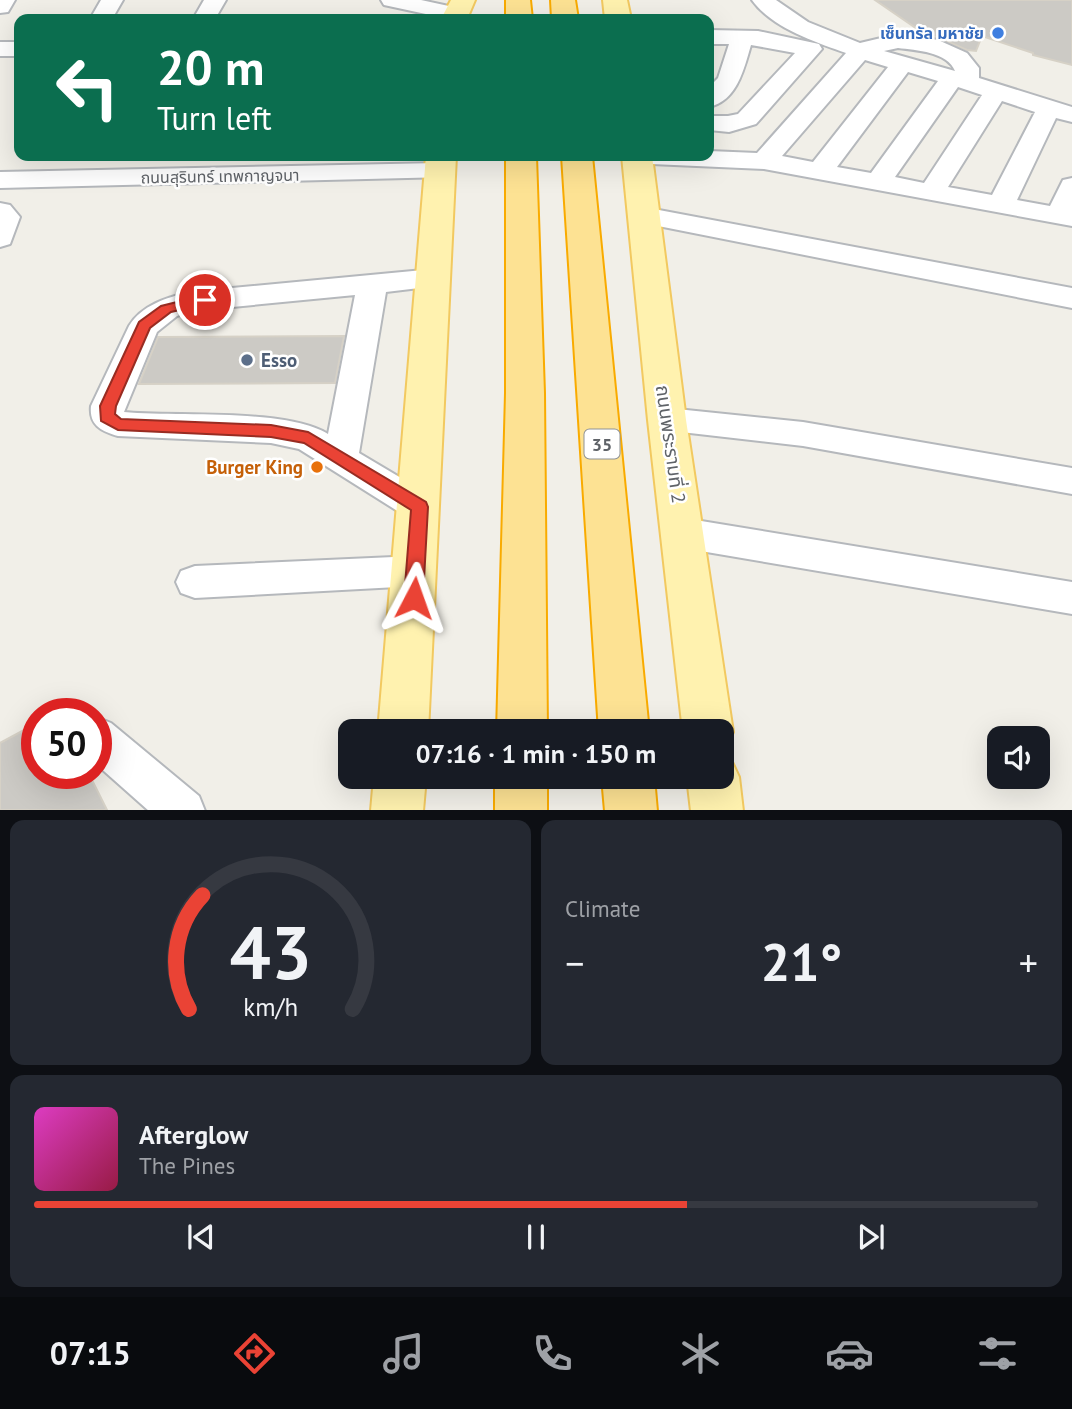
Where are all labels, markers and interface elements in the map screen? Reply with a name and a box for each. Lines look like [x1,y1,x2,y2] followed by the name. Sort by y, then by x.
[880,23,984,43] place label: เซ็นทรัล มหาชัย
[990,25,1006,41] marker: เซ็นทรัล มหาชัย
[157,35,264,99] text: 20 m
[42,42,133,133] icon: left
[157,97,272,139] text: Turn left
[140,165,300,187] street label: ถนนสุรินทร์ เทพกาญจนา
[175,270,235,330] pin
[186,281,224,319] icon: arrive
[261,348,297,372] place label: Esso
[239,352,255,368] marker: Esso
[651,383,692,505] street label: ถนนพระรามที่ 2
[584,430,620,458] road number: 35
[206,455,303,479] place label: Burger King
[309,459,325,475] marker: Burger King
[377,561,451,635] position arrow
[21,698,112,789] speed limit sign: 50
[987,726,1050,789] map controls
[987,726,1050,789] button: sound
[416,737,656,770] text: 07:16 · 1 min · 150 m
[565,894,640,923] text: Climate
[229,905,312,999] text: 43
[761,928,842,995] text: 21°
[565,938,584,987] text: −
[1019,938,1038,987] text: +
[243,990,298,1022] text: km/h
[139,1118,248,1151] text: Afterglow
[139,1151,235,1180] text: The Pines
[182,1218,220,1256] icon: previous
[517,1218,555,1256] icon: pause
[852,1218,890,1256] icon: next
[230,1329,279,1378] icon: directions
[379,1329,428,1378] icon: music
[528,1329,577,1378] icon: phone
[676,1329,725,1378] icon: climate
[825,1329,874,1378] icon: car
[973,1329,1022,1378] icon: filters
[50,1332,131,1374] text: 07:15

